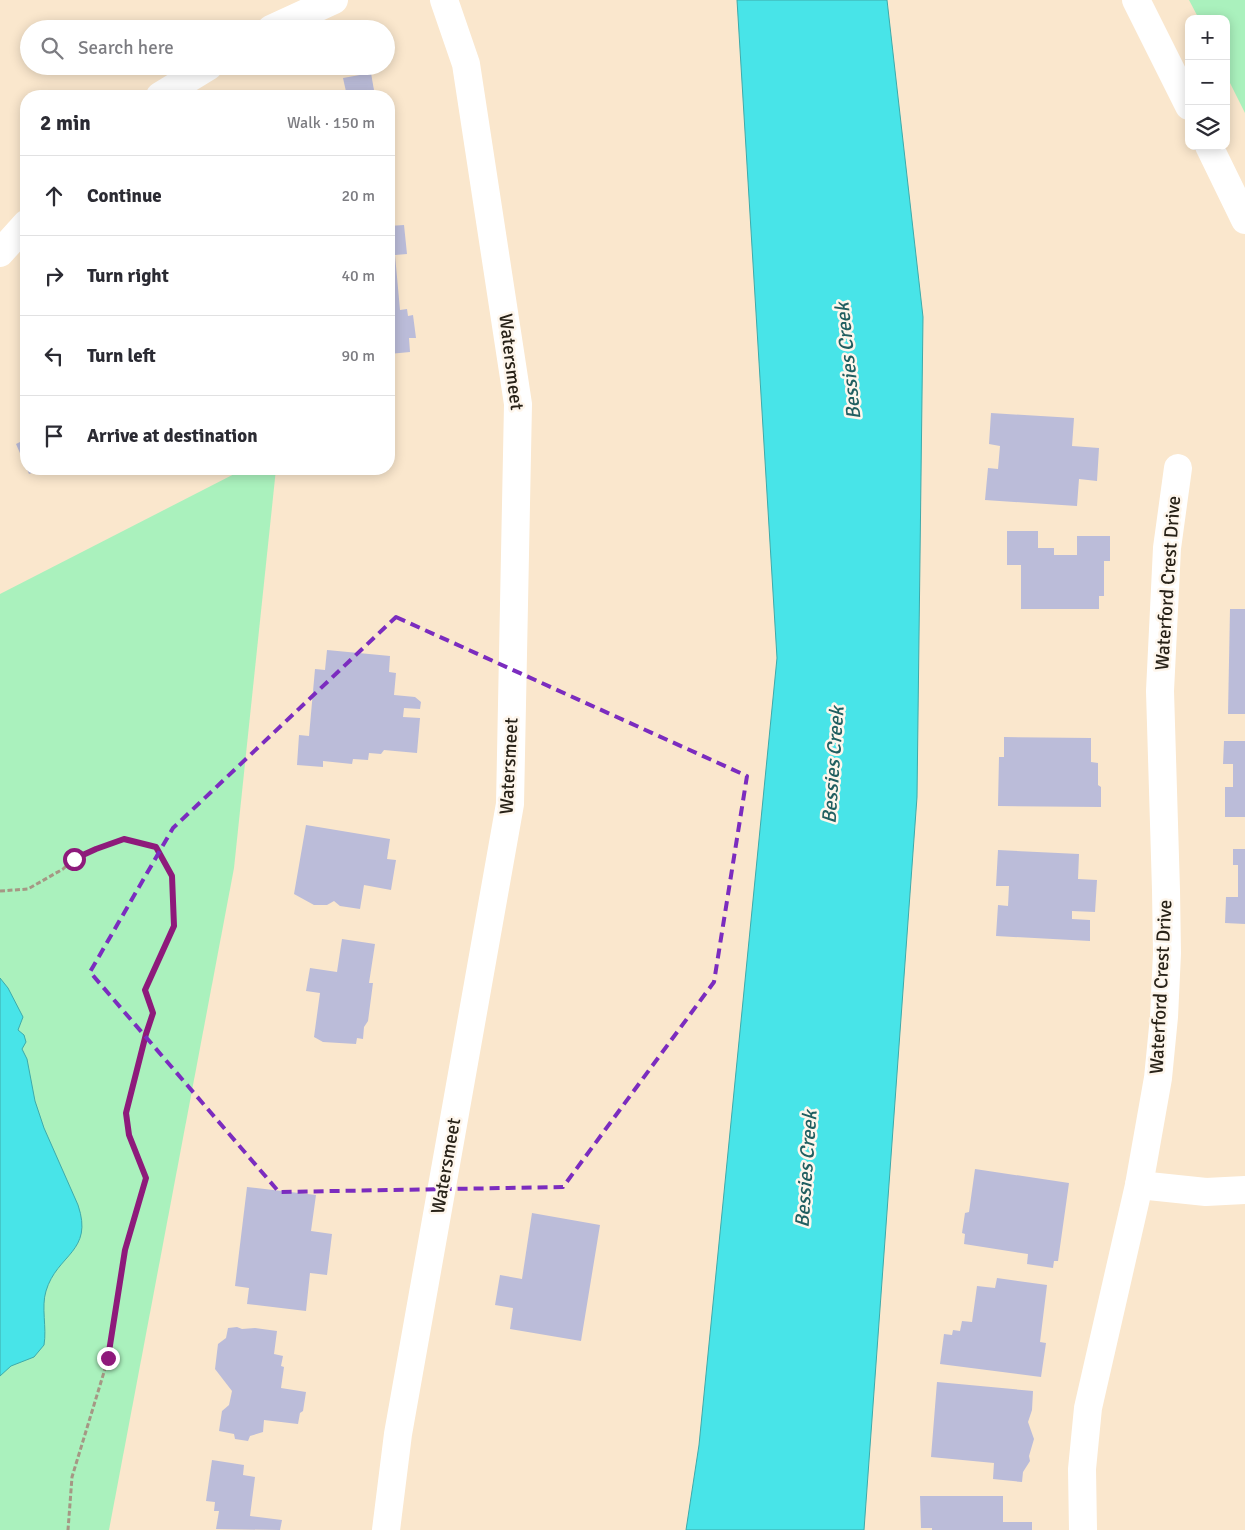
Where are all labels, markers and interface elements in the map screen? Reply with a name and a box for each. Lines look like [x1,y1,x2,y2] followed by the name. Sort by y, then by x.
[1185,15,1230,150] map controls
[1185,15,1230,60] button: +
[20,20,395,75] search box
[38,34,66,62] icon: search
[78,36,174,60] text: Search here
[1185,60,1230,105] button: −
[1185,105,1230,150] button: layers
[40,110,91,136] text: 2 min
[287,113,375,133] text: Walk · 150 m
[40,182,68,210] icon: ahead
[87,184,162,208] text: Continue
[341,186,375,206] text: 20 m
[40,262,68,290] icon: right
[87,264,169,288] text: Turn right
[341,266,375,286] text: 40 m
[829,299,867,421] water label: Bessies Creek
[493,312,529,412] street label: Watersmeet
[40,342,68,370] icon: left
[87,344,156,368] text: Turn left
[341,346,375,366] text: 90 m
[40,422,68,450] icon: arrive
[87,424,258,448] text: Arrive at destination
[1150,495,1186,671] street label: Waterford Crest Drive
[816,704,850,824] water label: Bessies Creek
[494,717,524,815] street label: Watersmeet
[63,848,86,871] route start
[1144,899,1178,1075] street label: Waterford Crest Drive
[789,1108,823,1228] water label: Bessies Creek
[426,1116,466,1216] street label: Watersmeet
[97,1347,120,1370] route end

